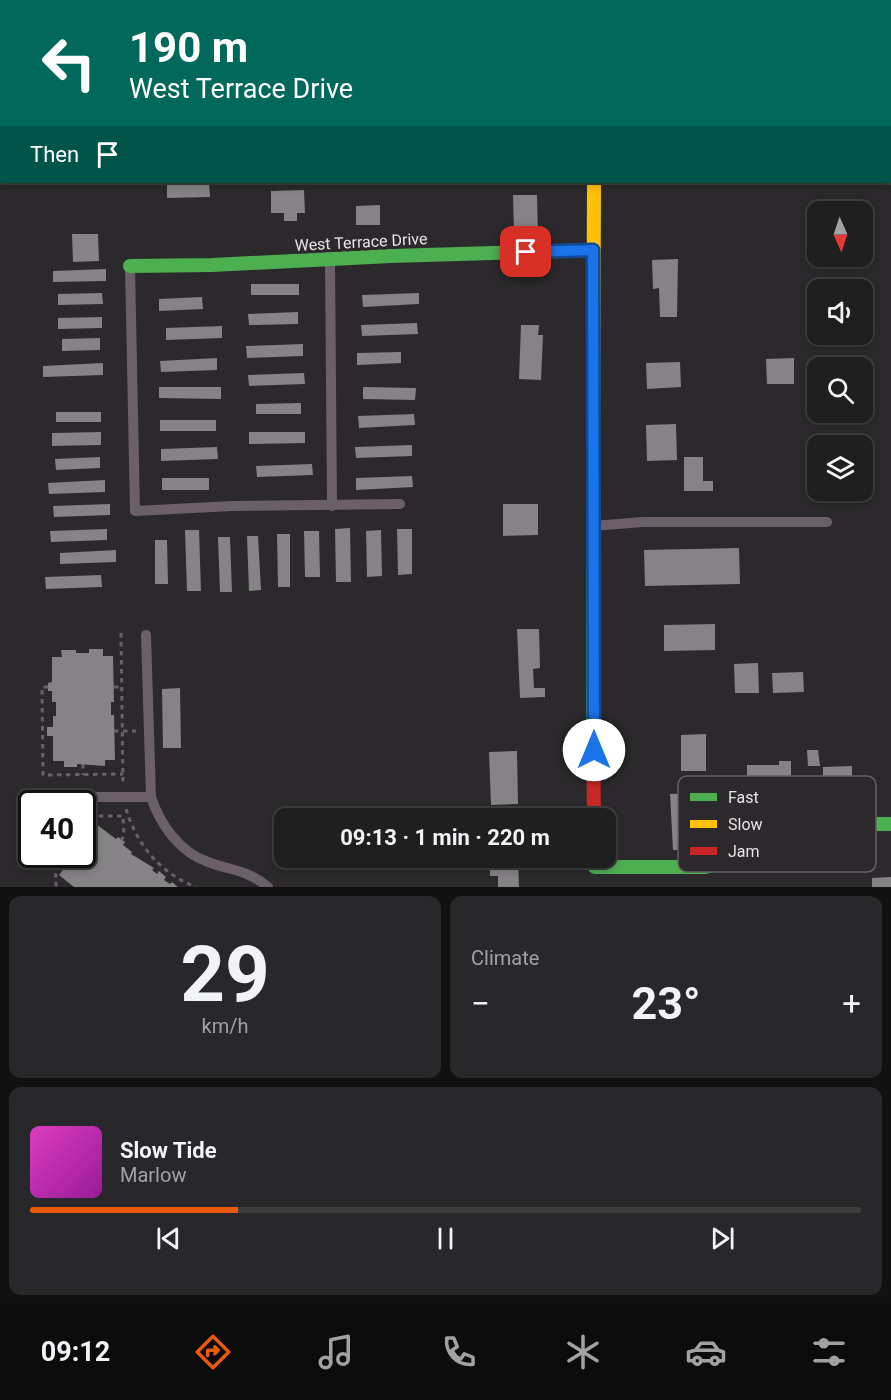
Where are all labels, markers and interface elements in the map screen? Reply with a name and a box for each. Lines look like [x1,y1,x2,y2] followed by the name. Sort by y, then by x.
[129,23,248,72] text: 190 m
[30,24,108,102] icon: left
[129,73,353,105] text: West Terrace Drive
[91,138,124,171] icon: arrive
[30,142,79,167] text: Then
[807,201,873,267] north arrow
[807,201,873,501] map controls
[500,226,551,277] pin
[294,229,428,255] street label: West Terrace Drive
[509,235,542,268] icon: arrive
[807,279,873,345] button: sound
[807,357,873,423] button: search
[807,435,873,501] button: layers
[562,718,626,782] position arrow
[678,776,876,872] legend
[728,788,759,807] text: Fast
[18,790,96,868] speed limit sign: 40
[728,815,763,834] text: Slow
[340,825,550,850] text: 09:13 · 1 min · 220 m
[728,842,760,861] text: Jam
[180,929,270,1020] text: 29
[471,946,539,970] text: Climate
[631,977,701,1030] text: 23°
[471,984,490,1023] text: −
[842,984,861,1023] text: +
[202,1014,248,1038] text: km/h
[120,1138,217,1163] text: Slow Tide
[120,1163,186,1187] text: Marlow
[152,1222,185,1255] icon: previous
[429,1222,462,1255] icon: pause
[706,1222,739,1255] icon: next
[192,1331,234,1373] icon: directions
[315,1331,357,1373] icon: music
[438,1331,480,1373] icon: phone
[562,1331,604,1373] icon: climate
[685,1331,727,1373] icon: car
[808,1331,850,1373] icon: filters
[41,1336,110,1368] text: 09:12

